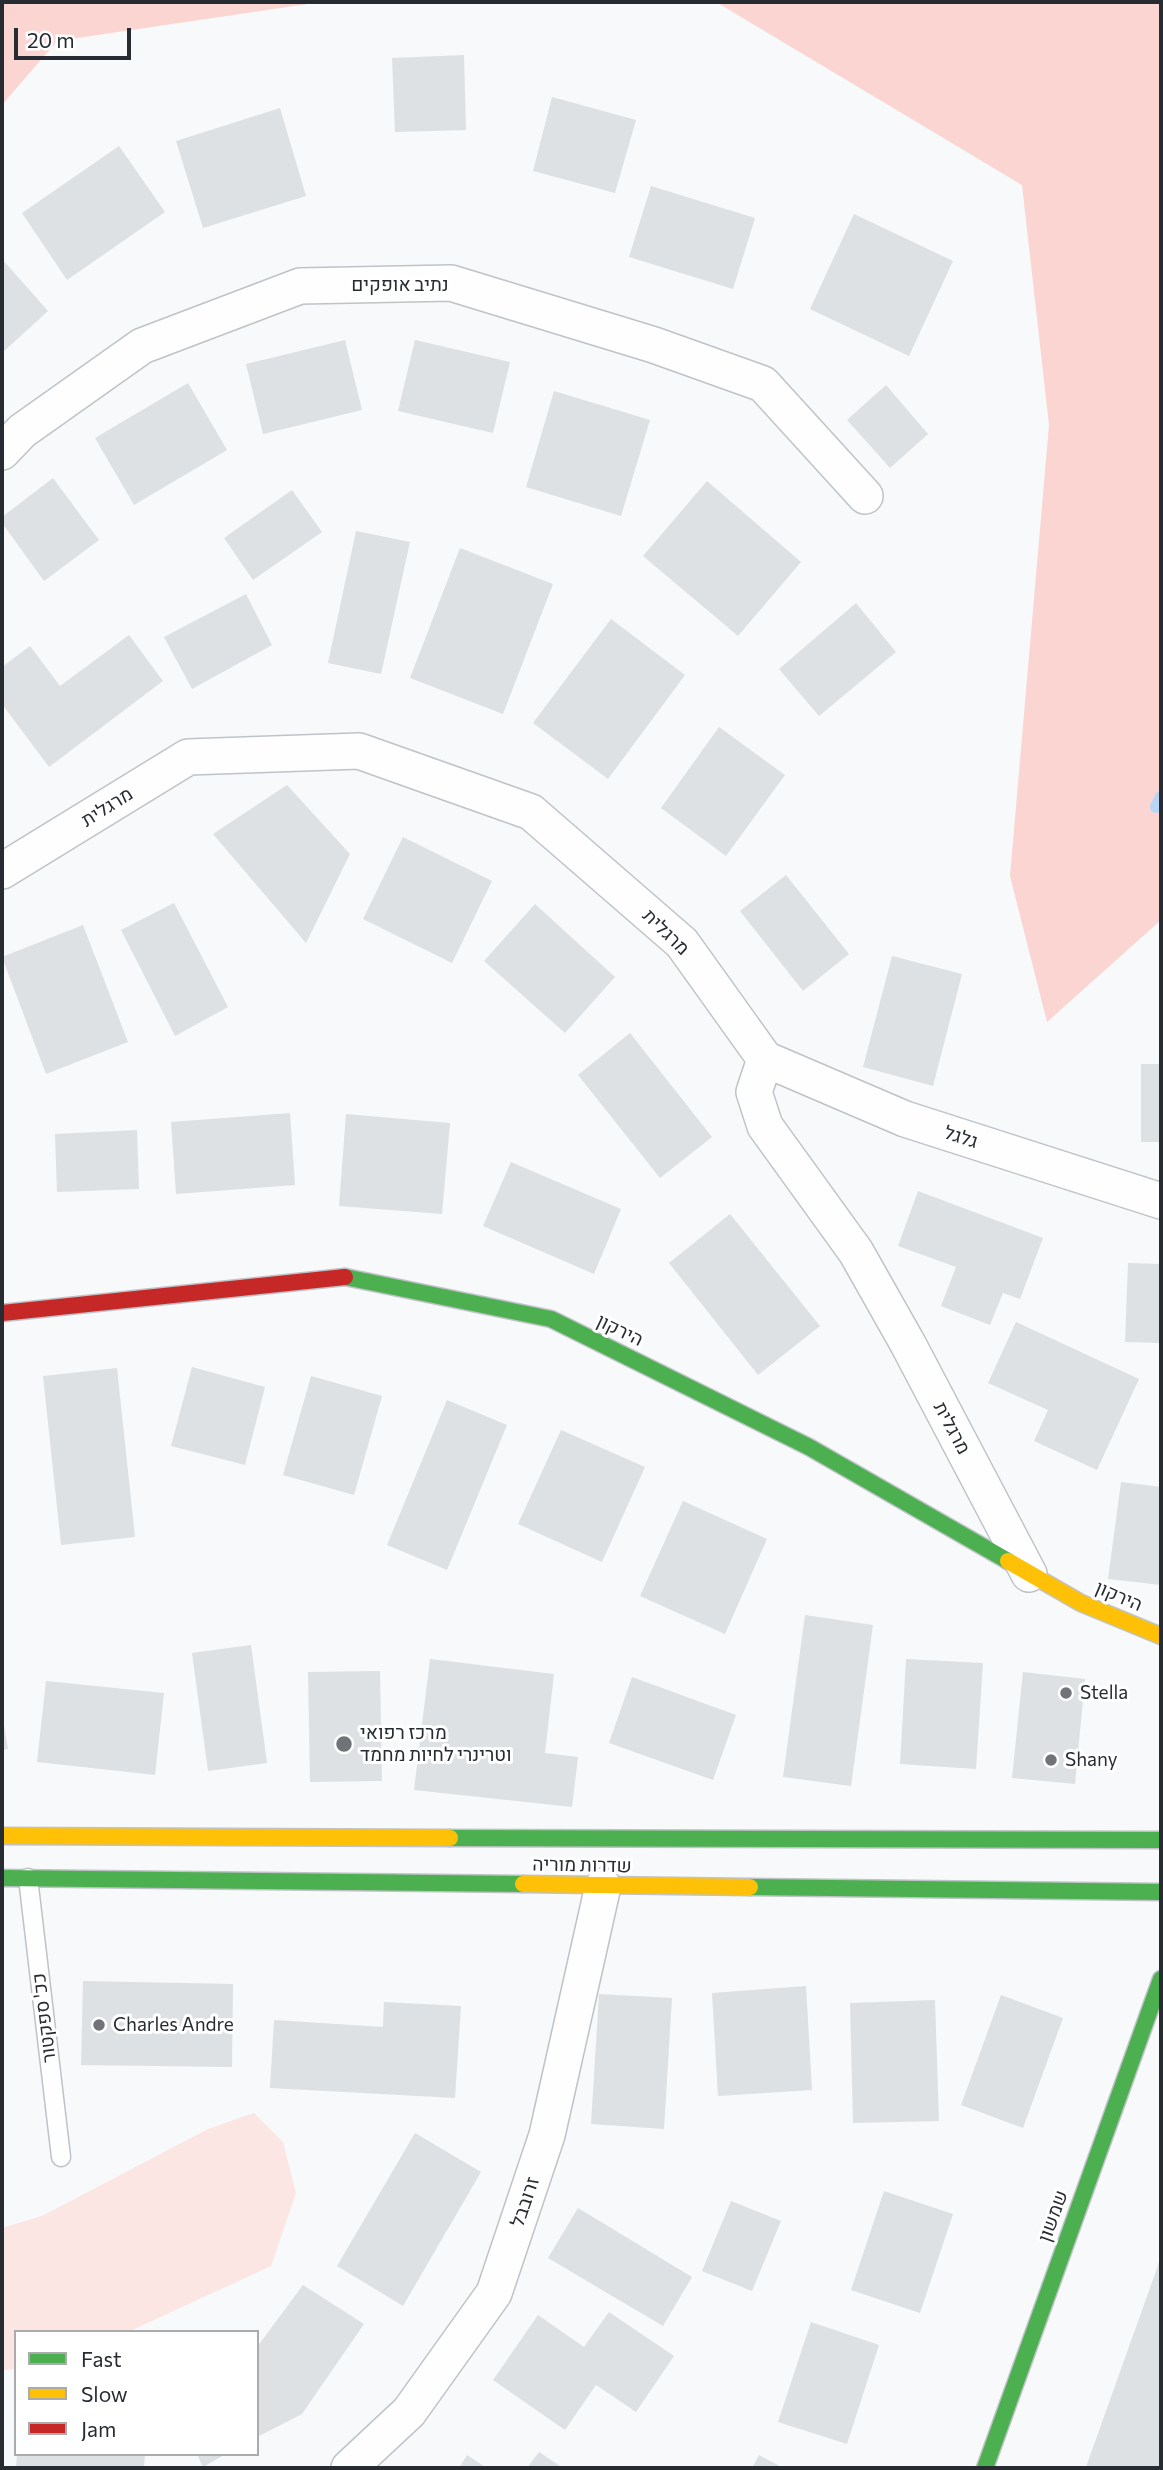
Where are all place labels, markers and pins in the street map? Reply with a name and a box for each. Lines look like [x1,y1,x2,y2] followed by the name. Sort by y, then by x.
[1080,1682,1128,1704] place label: Stella
[1058,1685,1074,1701] marker: Stella
[360,1722,512,1766] place label: מרכז רפואי וטרינרי לחיות מחמד
[334,1734,354,1754] marker: מרכז רפואי וטרינרי לחיות מחמד
[1065,1749,1117,1771] place label: Shany
[1043,1752,1059,1768] marker: Shany
[113,2014,234,2036] place label: Charles Andre
[91,2017,107,2033] marker: Charles Andre

